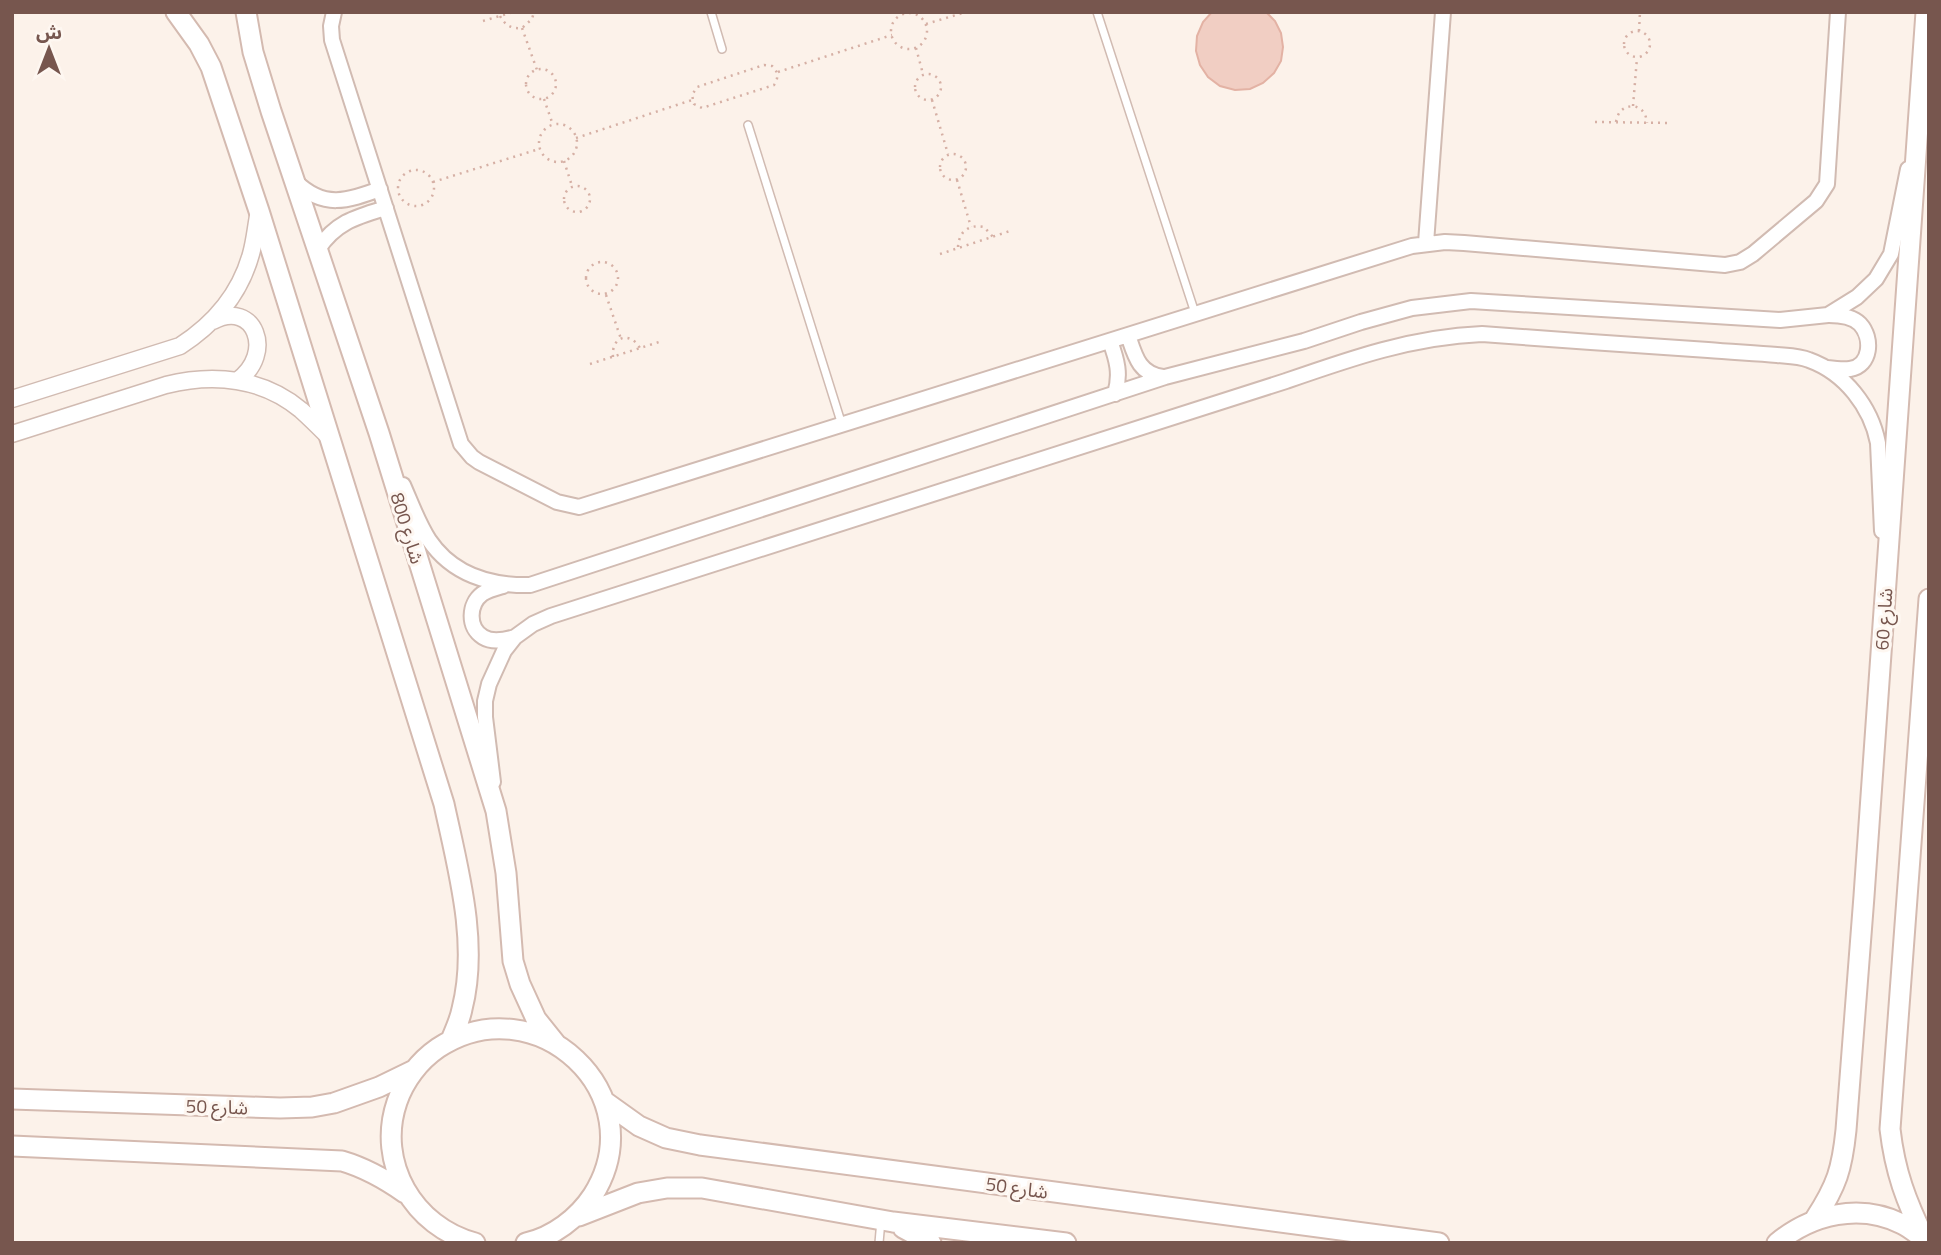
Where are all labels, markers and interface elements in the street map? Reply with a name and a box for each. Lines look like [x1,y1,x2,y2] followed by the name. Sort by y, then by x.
[14,14,84,84] north arrow
[36,17,62,46] text: ش
[383,489,433,567] street label: شارع 800
[1866,587,1900,651] street label: شارع 60
[185,1090,249,1122] street label: شارع 50
[984,1168,1050,1206] street label: شارع 50

